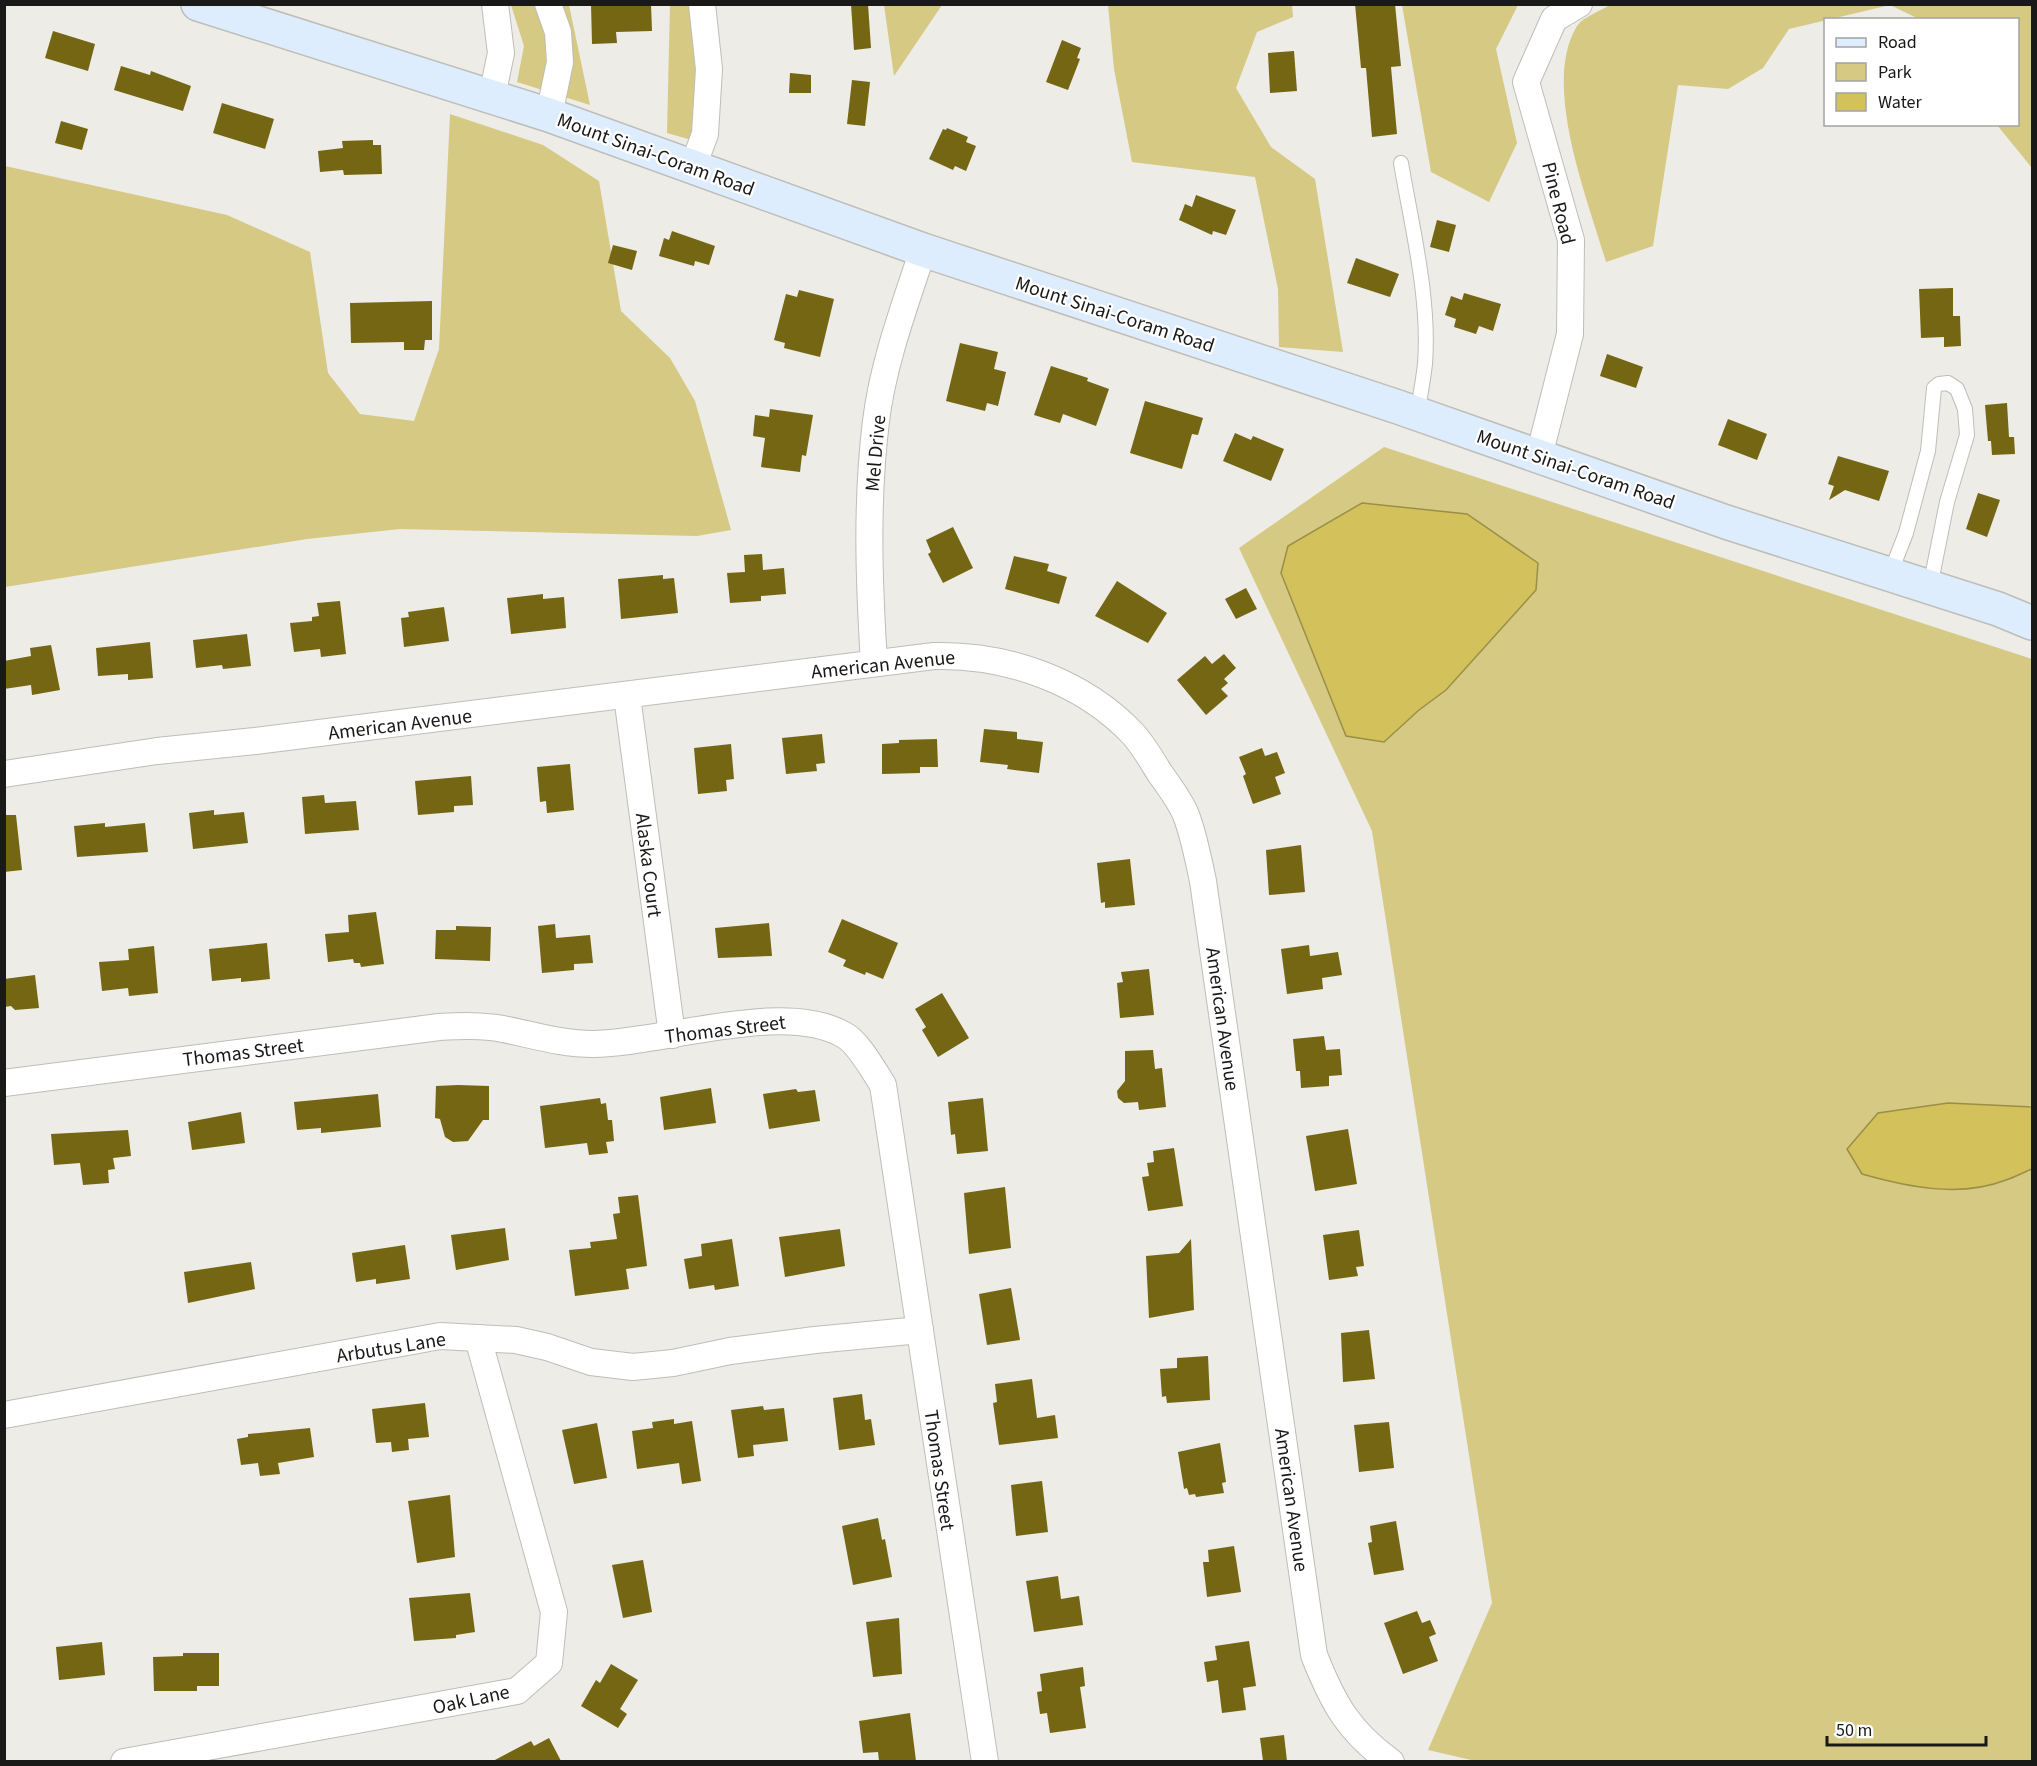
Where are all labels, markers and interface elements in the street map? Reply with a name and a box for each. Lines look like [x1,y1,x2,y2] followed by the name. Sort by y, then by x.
[1824,18,2019,126] legend
[1878,30,1917,55] text: Road
[1878,60,1912,85] text: Park
[1878,90,1922,115] text: Water
[553,106,758,204] street label: Mount Sinai-Coram Road
[1534,159,1582,247] street label: Pine Road
[1011,269,1218,360] street label: Mount Sinai-Coram Road
[859,413,893,493] street label: Mel Drive
[1473,423,1679,517] street label: Mount Sinai-Coram Road
[810,643,957,686] street label: American Avenue
[327,702,474,748] street label: American Avenue
[628,811,668,919] street label: Alaska Court
[1198,945,1246,1093] street label: American Avenue
[663,1009,787,1051] street label: Thomas Street
[181,1032,305,1074] street label: Thomas Street
[334,1326,448,1370] street label: Arbutus Lane
[917,1408,961,1533] street label: Thomas Street
[1267,1426,1315,1574] street label: American Avenue
[430,1678,512,1722] street label: Oak Lane
[1827,1709,1986,1747] scale bar
[1836,1718,1872,1743] text: 50 m

